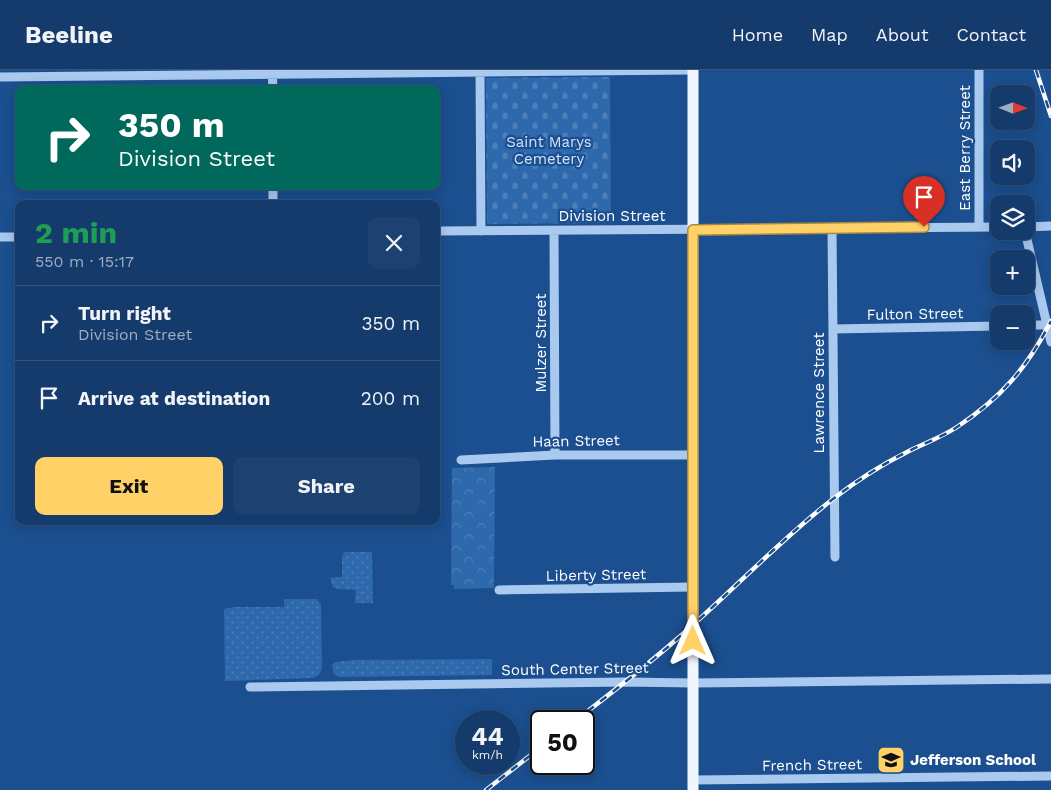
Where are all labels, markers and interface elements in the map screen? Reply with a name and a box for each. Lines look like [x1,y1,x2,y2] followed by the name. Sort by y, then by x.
[25,21,113,49] text: Beeline
[732,24,783,45] text: Home
[811,24,848,45] text: Map
[876,24,928,45] text: About
[956,24,1026,45] text: Contact
[956,84,974,211] street label: East Berry Street
[990,85,1035,130] north arrow
[990,85,1035,350] map controls
[118,104,225,146] text: 350 m
[35,105,100,170] icon: right
[506,133,592,168] park label: Saint Marys Cemetery
[990,140,1035,185] button: sound
[118,146,275,171] text: Division Street
[903,176,945,227] pin
[910,183,938,211] icon: arrive
[990,195,1035,240] button: layers
[559,207,666,225] street label: Division Street
[35,215,117,250] text: 2 min
[368,217,420,269] button: close
[990,250,1035,295] button: +
[35,252,134,271] text: 550 m · 15:17
[532,293,550,393] street label: Mulzer Street
[78,302,171,325] text: Turn right
[866,304,964,324] street label: Fulton Street
[990,305,1035,350] button: −
[35,309,63,337] icon: right
[361,312,420,335] text: 350 m
[78,325,192,344] text: Division Street
[810,332,828,453] street label: Lawrence Street
[35,384,63,412] icon: arrive
[78,387,270,410] text: Arrive at destination
[361,387,420,410] text: 200 m
[532,431,621,451] street label: Haan Street
[35,457,223,515] button: Exit
[233,457,420,515] button: Share
[546,565,647,585] street label: Liberty Street
[666,614,718,666] position arrow
[501,659,650,679] street label: South Center Street
[530,710,595,775] speed limit sign: 50
[471,722,504,751] text: 44
[876,745,906,775] school or university icon: Jefferson School
[472,748,503,762] text: km/h
[910,751,1036,769] place label: Jefferson School
[762,755,863,775] street label: French Street

